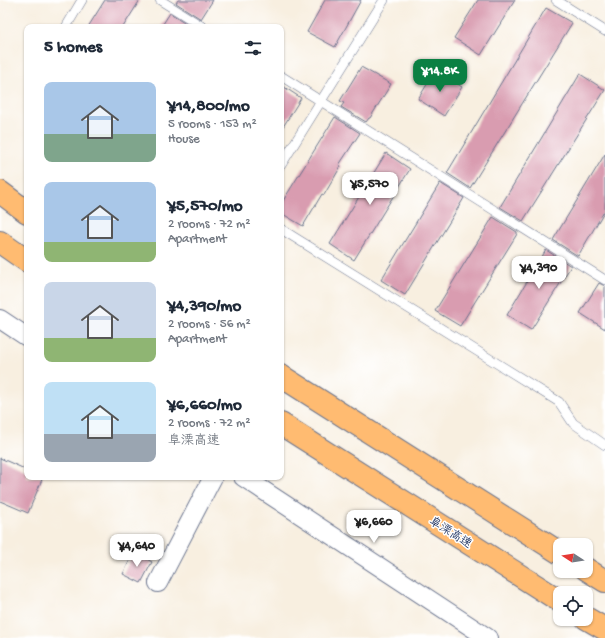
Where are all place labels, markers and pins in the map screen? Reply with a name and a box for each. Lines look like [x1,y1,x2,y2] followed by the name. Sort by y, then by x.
[407,59,473,93] pin: ¥14.8K
[337,172,403,206] pin: ¥5,570
[506,256,572,290] pin: ¥4,390
[341,510,407,544] pin: ¥6,660
[104,534,170,568] pin: ¥4,640

